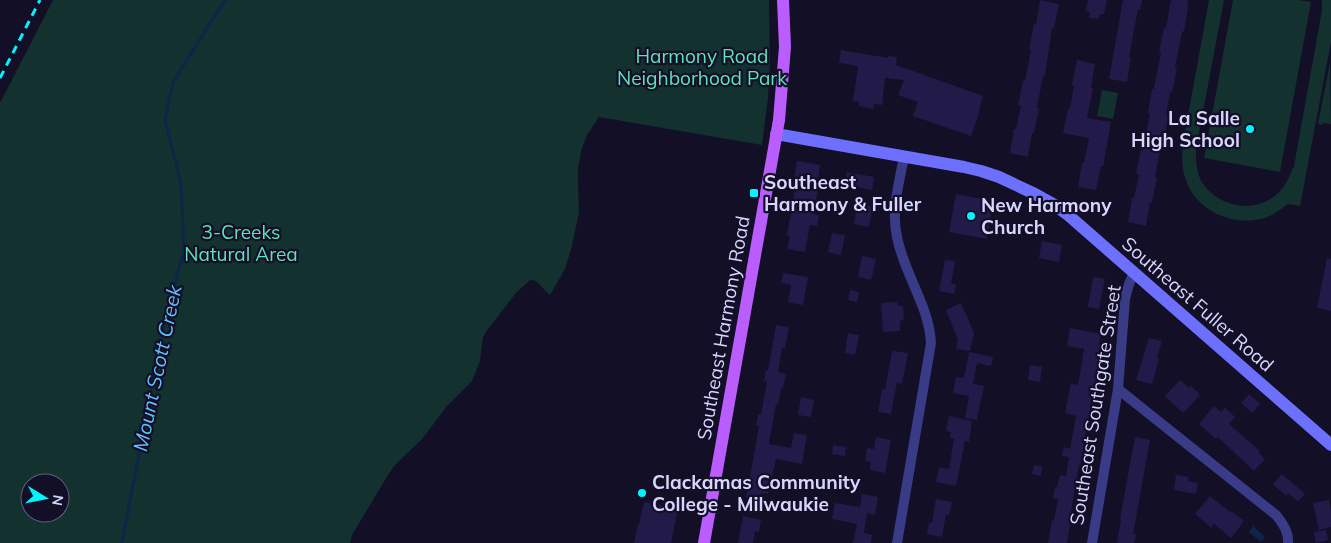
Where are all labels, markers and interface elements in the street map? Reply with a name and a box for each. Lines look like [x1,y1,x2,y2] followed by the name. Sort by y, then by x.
[617,44,787,90] park label: Harmony Road Neighborhood Park
[1131,106,1240,152] place label: La Salle High School
[1244,123,1256,135] marker: La Salle High School
[764,170,922,216] place label: Southeast Harmony & Fuller
[748,187,760,199] marker: Southeast Harmony & Fuller
[981,193,1112,239] place label: New Harmony Church
[965,210,977,222] marker: New Harmony Church
[691,214,755,442] street label: Southeast Harmony Road
[184,220,298,266] park label: 3-Creeks Natural Area
[1117,232,1279,376] street label: Southeast Fuller Road
[127,282,187,453] water label: Mount Scott Creek
[1064,283,1126,527] street label: Southeast Southgate Street
[652,470,861,516] place label: Clackamas Community College - Milwaukie
[20,473,70,523] north arrow
[636,487,648,499] marker: Clackamas Community College - Milwaukie
[48,493,68,507] text: N

